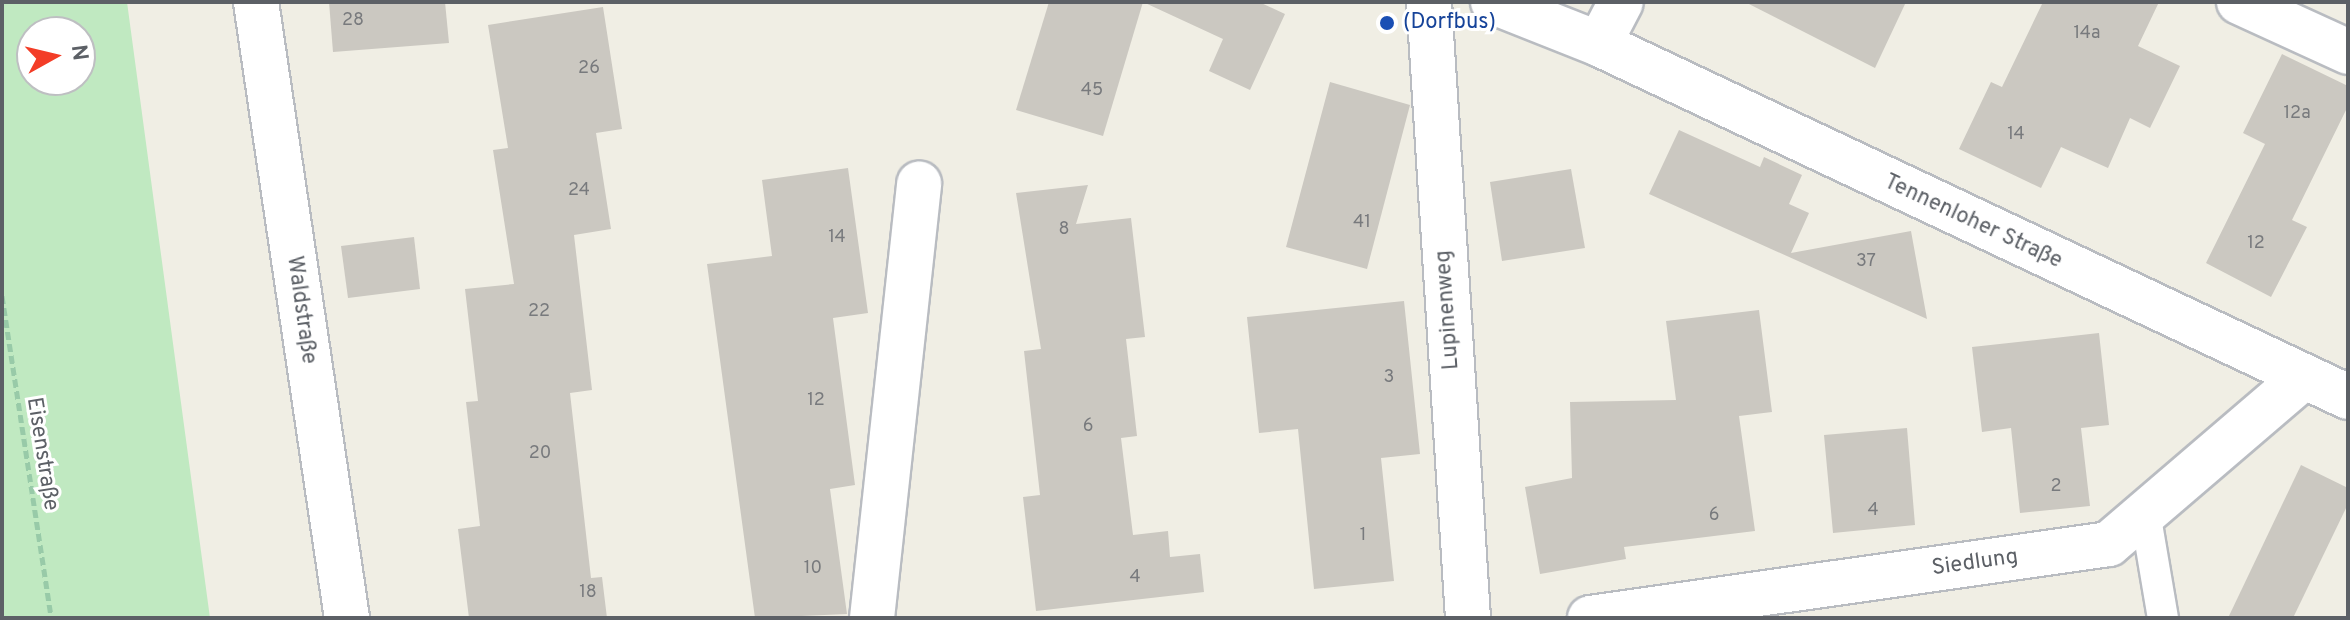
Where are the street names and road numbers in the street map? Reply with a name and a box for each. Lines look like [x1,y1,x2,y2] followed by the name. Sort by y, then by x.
[1880,169,2066,275] street label: Tennenloher Straße
[1431,249,1465,371] street label: Lupinenweg
[280,254,322,366] street label: Waldstraße
[20,395,64,513] street label: Eisenstraße
[1930,544,2020,582] street label: Siedlung

